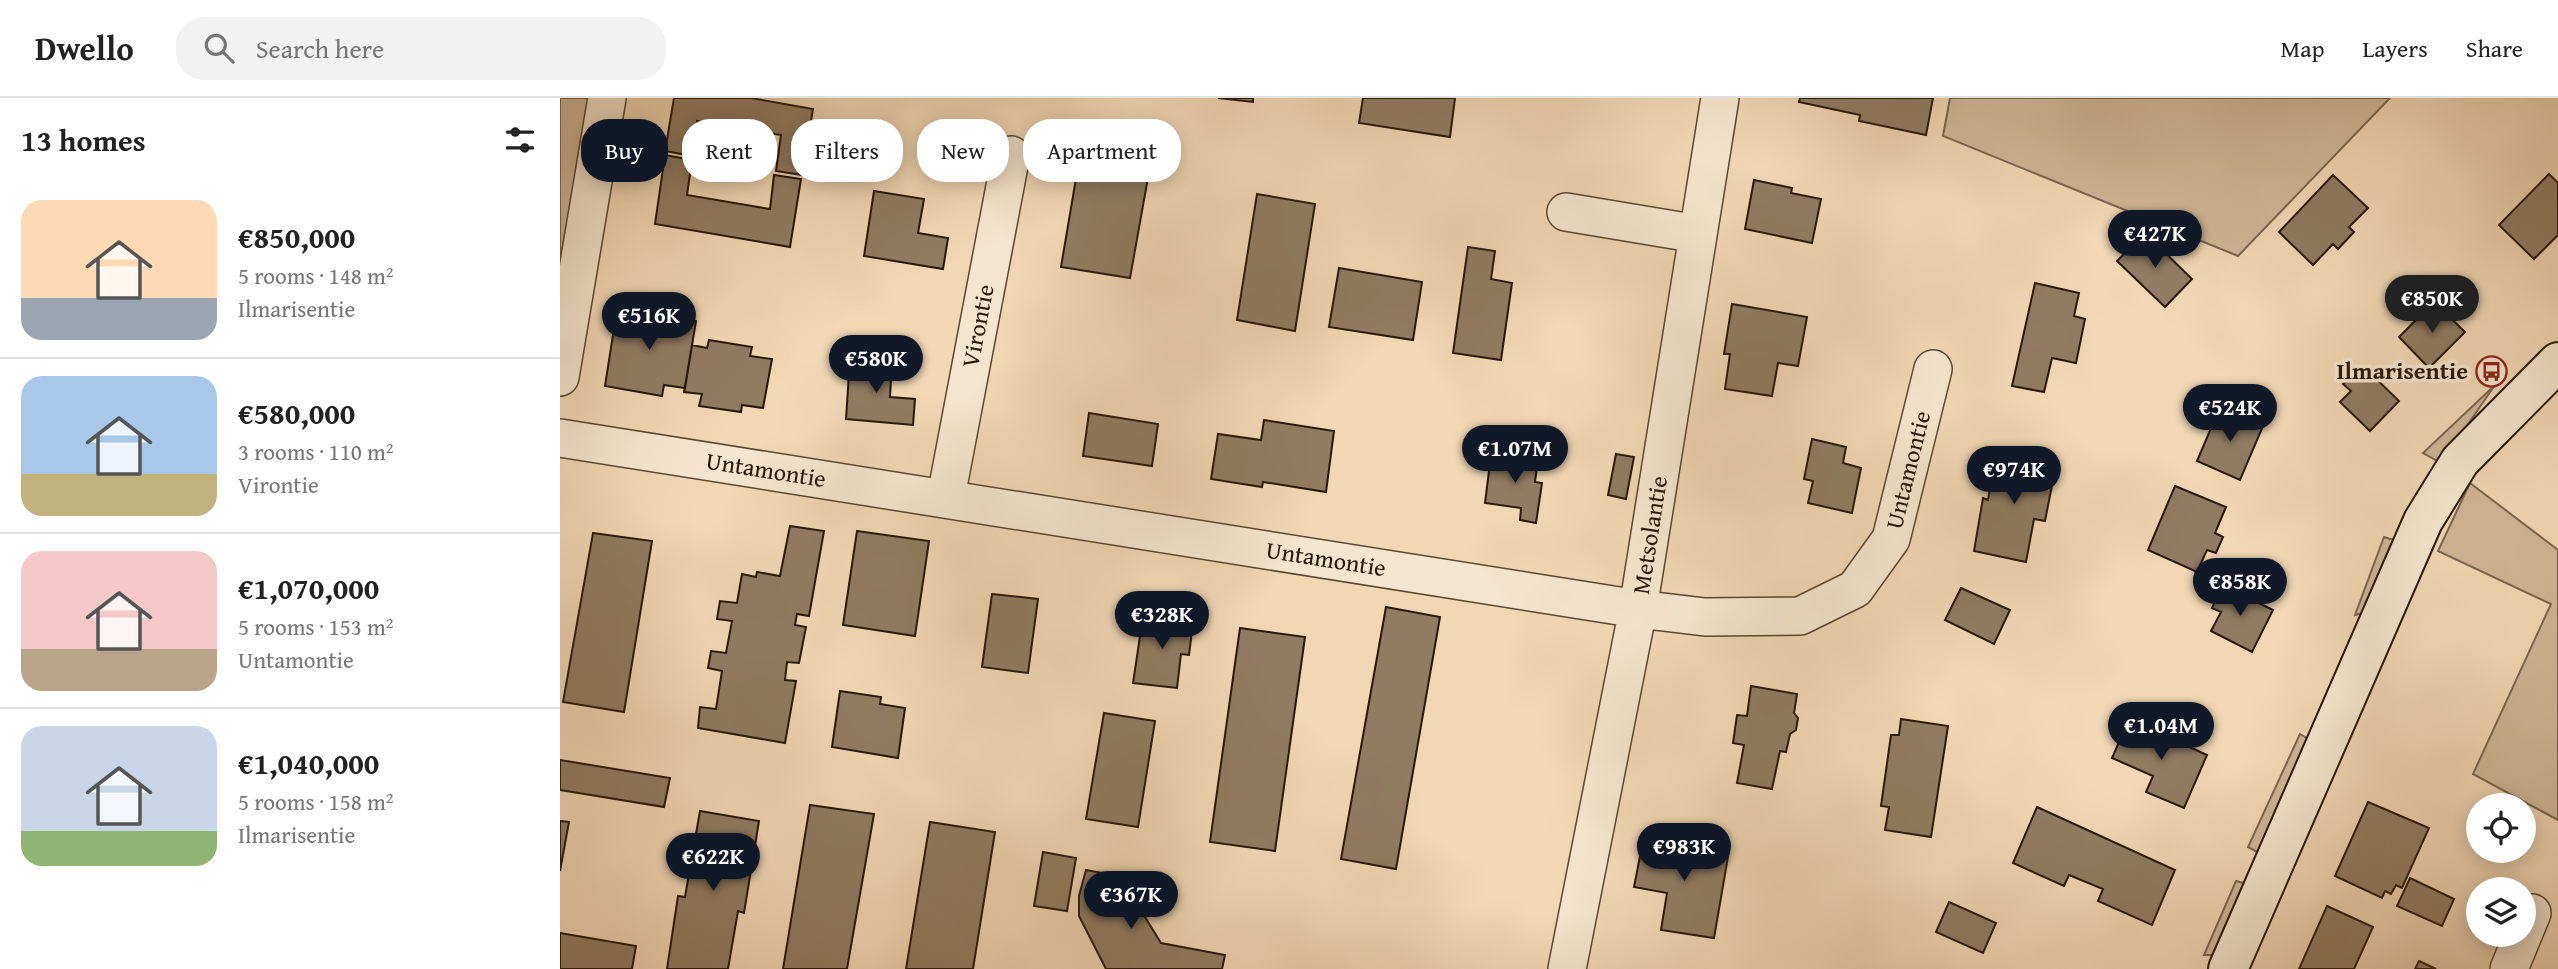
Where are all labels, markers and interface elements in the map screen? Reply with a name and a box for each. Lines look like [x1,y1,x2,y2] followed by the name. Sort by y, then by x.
[176,17,666,80] search box
[35,24,134,72] text: Dwello
[200,29,238,67] icon: search
[256,29,384,68] text: Search here
[2281,31,2324,66] text: Map
[2362,31,2428,66] text: Layers
[2466,31,2523,66] text: Share
[21,118,146,162] text: 13 homes
[581,119,668,182] chip: Buy
[682,119,777,182] chip: Rent
[791,119,903,182] chip: Filters
[917,119,1009,182] chip: New
[1023,119,1181,182] chip: Apartment
[501,121,539,159] icon: filters
[2106,211,2204,270] pin: €427K
[238,215,355,259] text: €850,000
[2124,216,2186,249] text: €427K
[77,228,161,312] icon: home
[238,259,393,292] text: 5 rooms · 148 m²
[2383,275,2481,335] pin: €850K
[952,281,1003,371] street label: Virontie
[2401,281,2463,314] text: €850K
[238,292,355,325] text: Ilmarisentie
[600,292,698,352] pin: €516K
[618,298,680,331] text: €516K
[827,336,925,395] pin: €580K
[845,341,907,374] text: €580K
[2337,353,2468,388] place label: Ilmarisentie
[2474,354,2508,388] bus stop icon: Ilmarisentie
[2181,384,2279,444] pin: €524K
[2199,390,2261,423] text: €524K
[238,391,355,435] text: €580,000
[77,404,161,488] icon: home
[1876,407,1939,533] street label: Untamontie
[1458,426,1572,485] pin: €1.07M
[1478,431,1552,464] text: €1.07M
[238,435,393,468] text: 3 rooms · 110 m²
[704,443,829,496] street label: Untamontie
[1965,446,2063,506] pin: €974K
[1983,452,2045,485] text: €974K
[238,468,319,501] text: Virontie
[1623,473,1676,597] street label: Metsolantie
[1264,532,1389,585] street label: Untamontie
[2191,559,2289,618] pin: €858K
[2209,564,2271,597] text: €858K
[238,566,379,610] text: €1,070,000
[77,579,161,663] icon: home
[1113,592,1211,651] pin: €328K
[1131,597,1193,630] text: €328K
[238,610,393,643] text: 5 rooms · 153 m²
[238,643,354,676] text: Untamontie
[2104,702,2218,762] pin: €1.04M
[2124,708,2198,741] text: €1.04M
[238,741,379,785] text: €1,040,000
[77,754,161,838] icon: home
[238,785,393,818] text: 5 rooms · 158 m²
[2466,793,2536,947] map controls
[2466,793,2536,863] button: locate
[238,818,355,851] text: Ilmarisentie
[1635,824,1733,883] pin: €983K
[1653,829,1715,862] text: €983K
[664,834,762,893] pin: €622K
[682,839,744,872] text: €622K
[1082,872,1180,931] pin: €367K
[1100,877,1162,910] text: €367K
[2466,877,2536,947] button: layers

